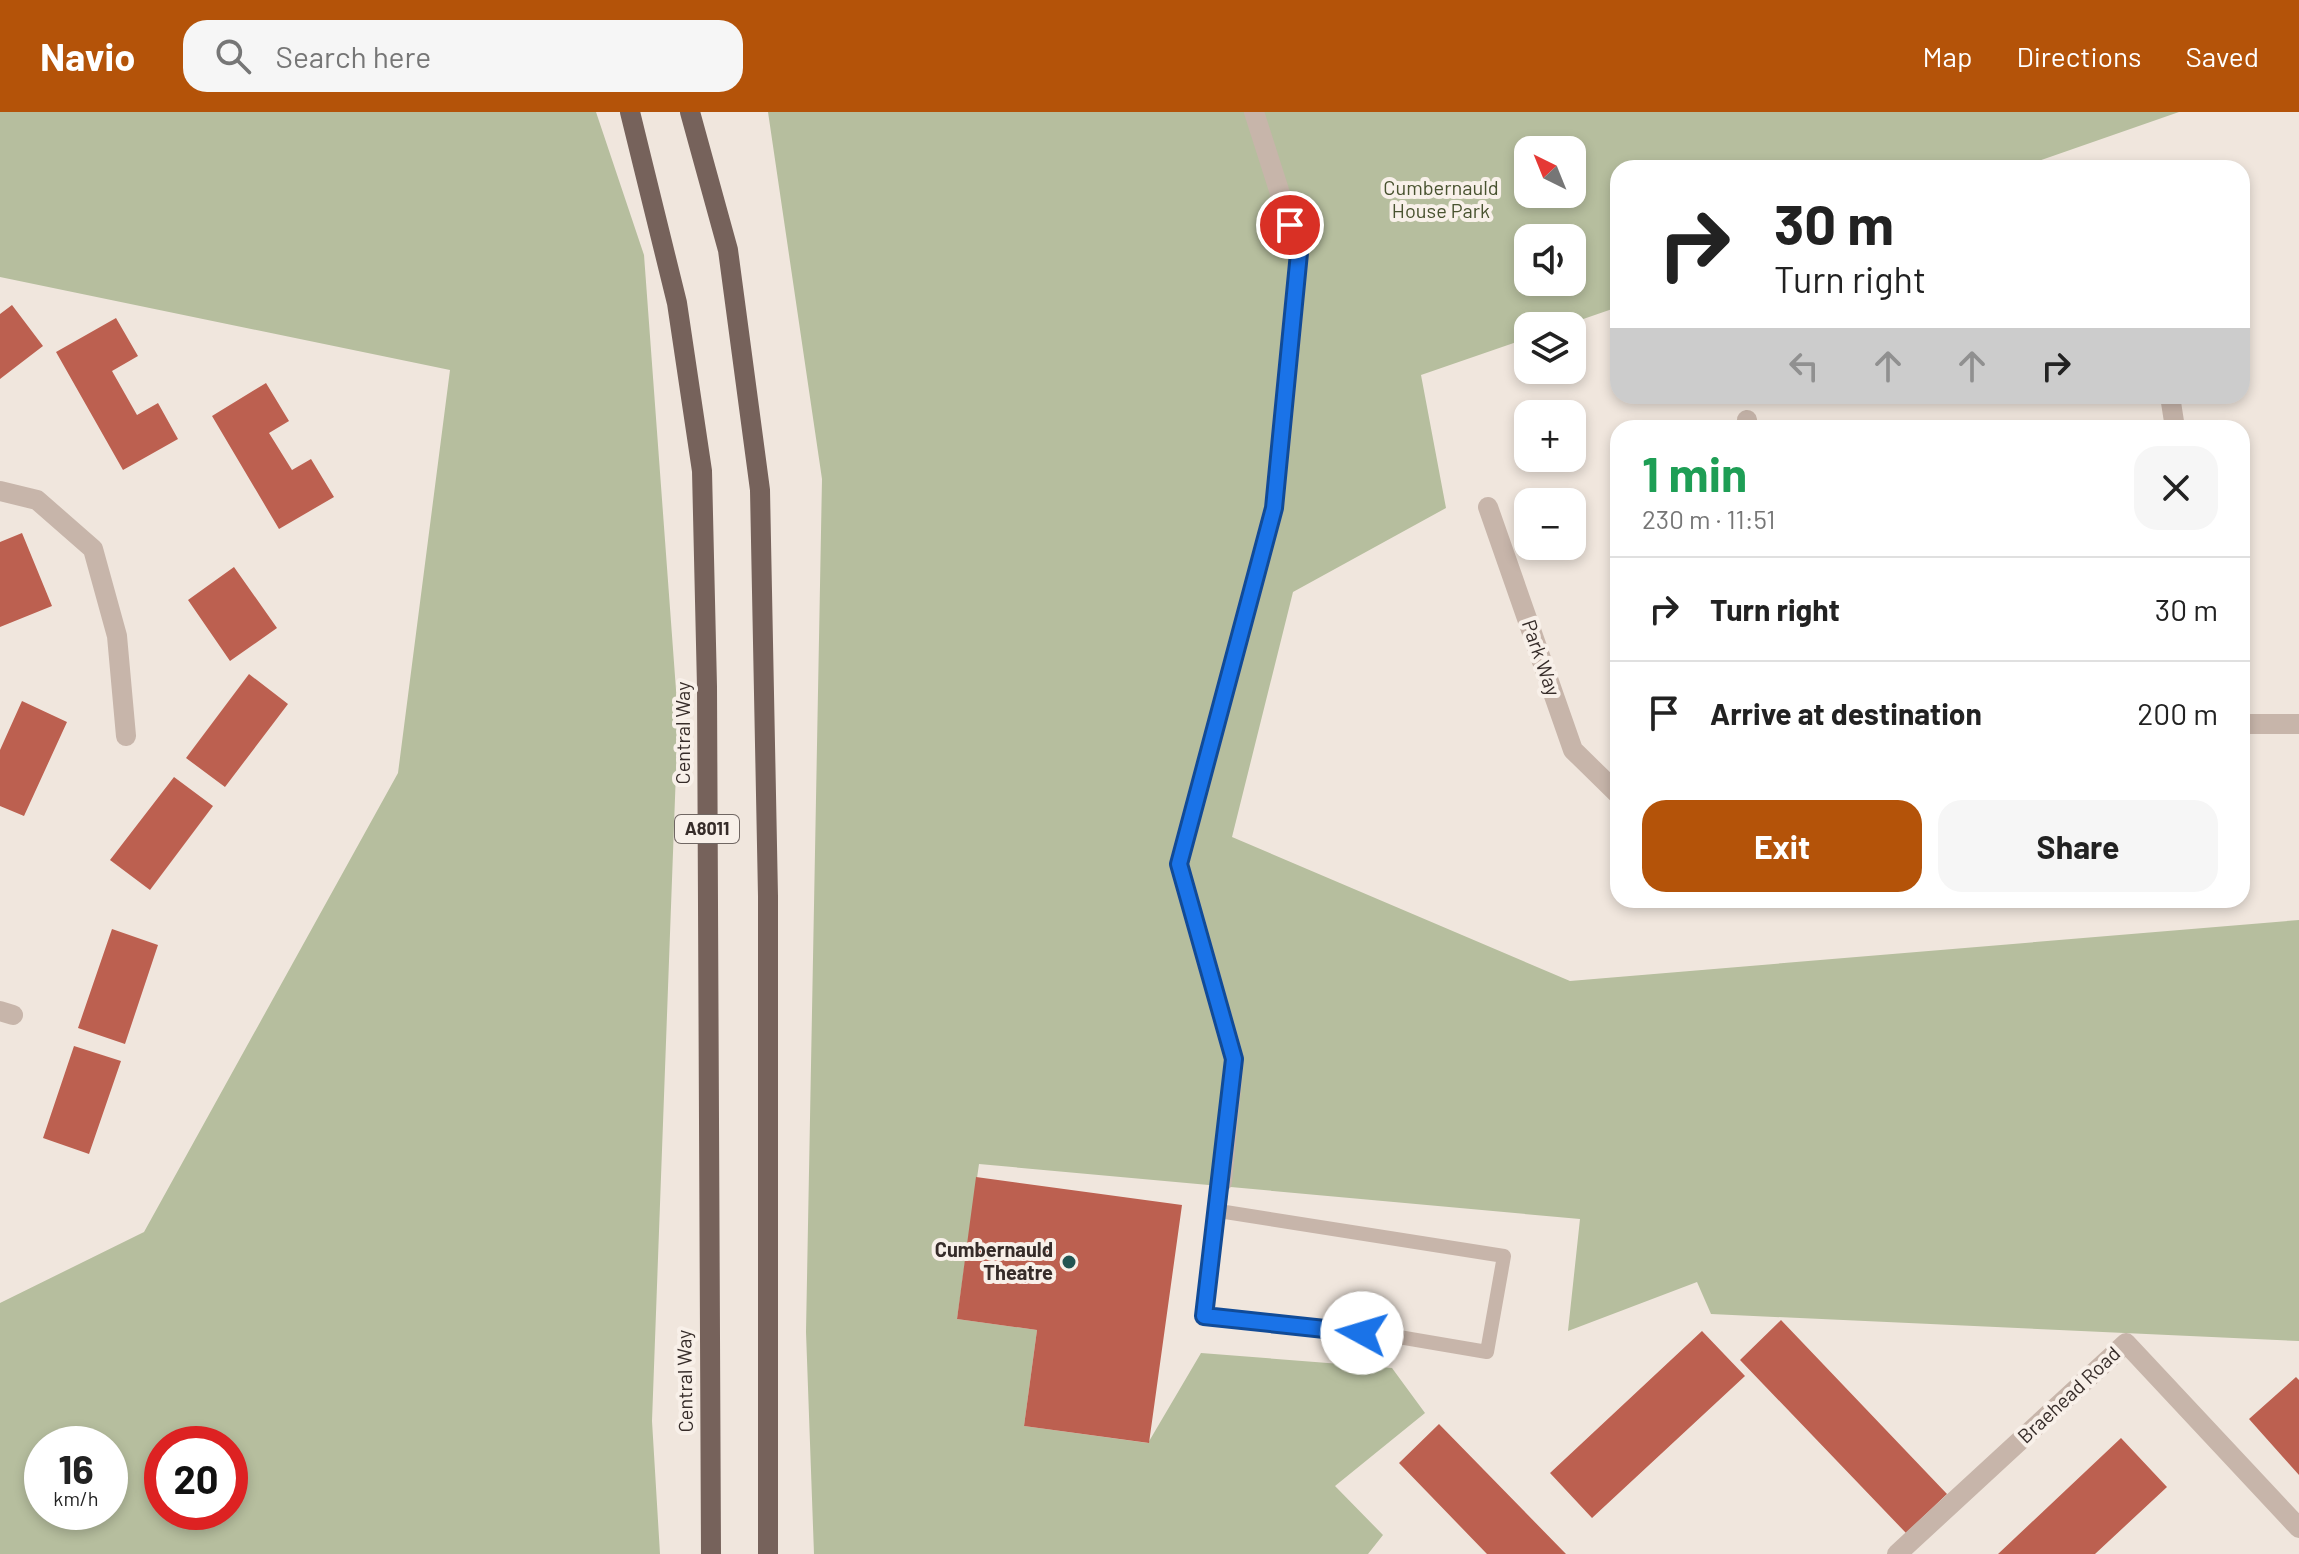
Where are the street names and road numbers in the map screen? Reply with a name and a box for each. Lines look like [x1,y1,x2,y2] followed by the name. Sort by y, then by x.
[1518,616,1566,699] street label: Park Way
[670,682,694,784] street label: Central Way
[675,815,739,843] road number: A8011
[671,1329,697,1433] street label: Central Way
[2012,1341,2124,1448] street label: Braehead Road

